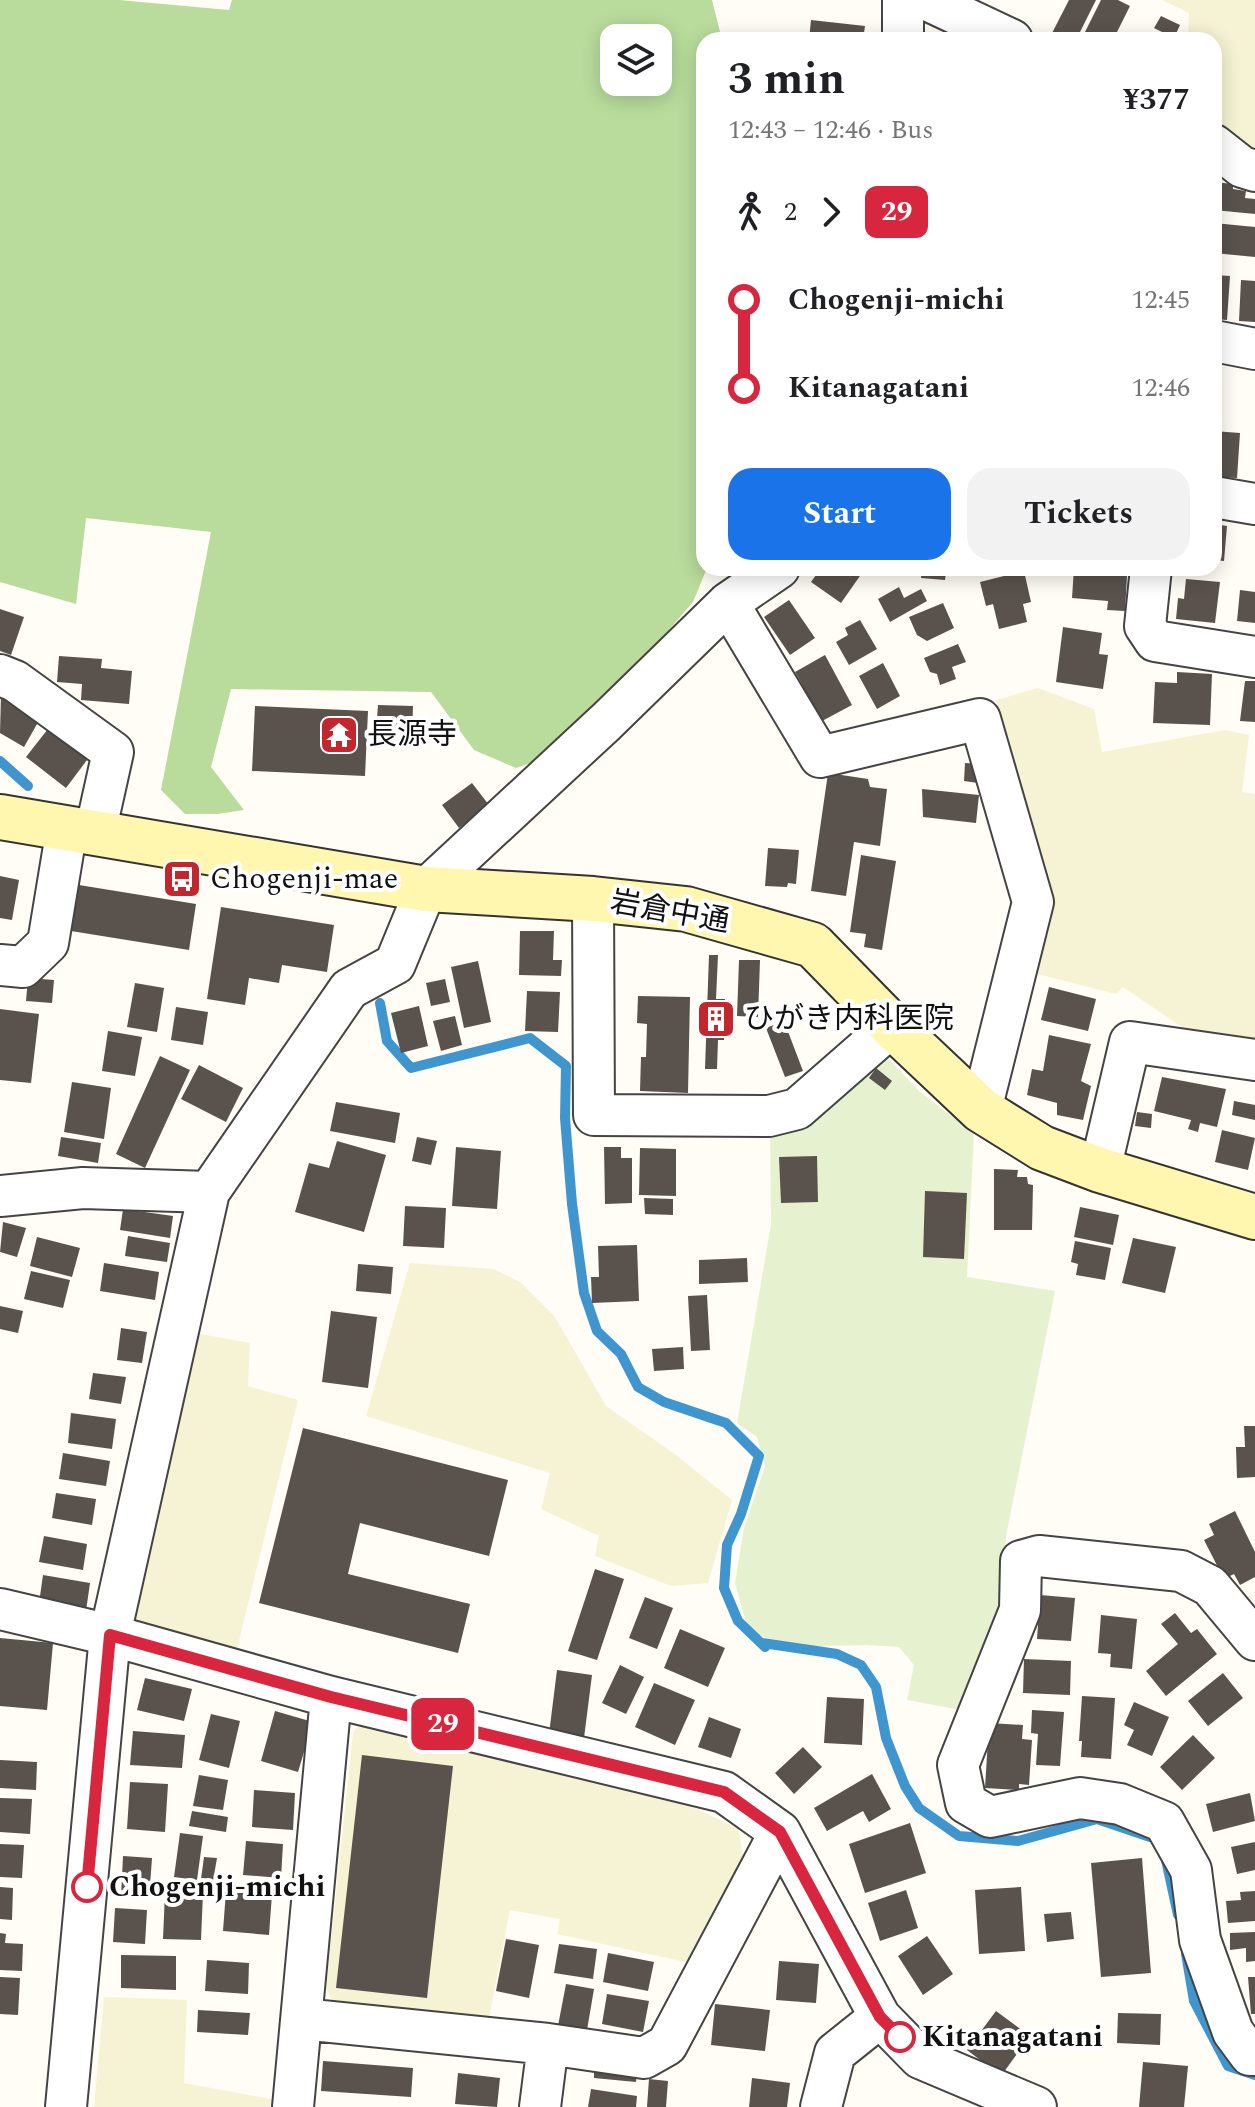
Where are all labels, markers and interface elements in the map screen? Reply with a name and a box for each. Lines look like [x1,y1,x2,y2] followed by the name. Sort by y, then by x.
[600,24,672,96] map controls
[600,24,672,96] button: layers
[728,46,845,113] text: 3 min
[1123,77,1190,123] text: ¥377
[728,110,933,150] text: 12:43 – 12:46 · Bus
[728,190,772,234] icon: walk
[809,190,853,234] icon: forward
[881,190,912,233] text: 29
[784,192,797,232] text: 2
[788,277,1004,323] text: Chogenji-michi
[1131,280,1190,320] text: 12:45
[788,365,969,411] text: Kitanagatani
[1131,368,1190,408] text: 12:46
[728,468,951,560] button: Start
[967,468,1190,560] button: Tickets
[367,712,457,758] place label: 長源寺
[318,714,360,756] temple icon: 長源寺
[210,856,398,902] place label: Chogenji-mae
[161,858,203,900] bus stop icon: Chogenji-mae
[607,879,733,945] street label: 岩倉中通
[744,996,954,1042] place label: ひがき内科医院
[695,998,737,1040] building icon: ひがき内科医院
[407,1698,479,1750] line badge: 29
[427,1702,459,1745] text: 29
[109,1864,325,1910] place label: Chogenji-michi
[72,1872,102,1902] marker: Chogenji-michi
[922,2014,1103,2060] place label: Kitanagatani
[885,2022,915,2052] marker: Kitanagatani

